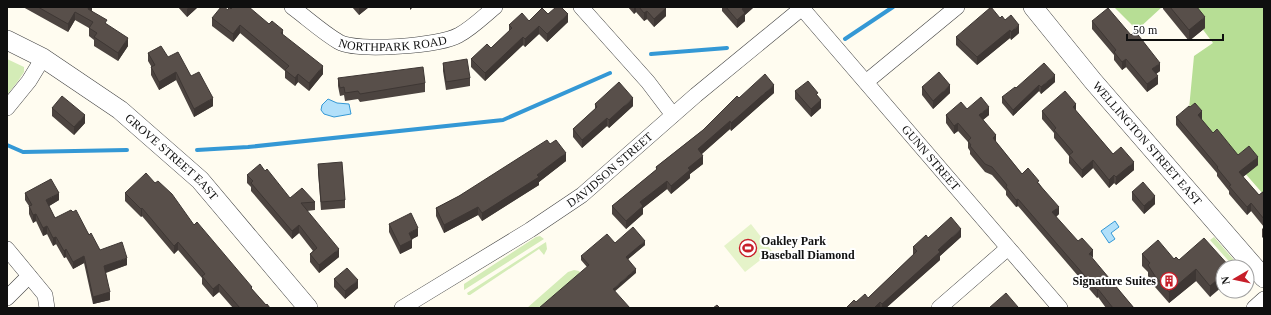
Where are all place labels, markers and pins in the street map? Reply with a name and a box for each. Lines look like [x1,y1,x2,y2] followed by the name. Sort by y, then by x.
[761,234,855,262] place label: Oakley Park Baseball Diamond
[738,238,758,258] sports icon: Oakley Park Baseball Diamond
[1159,271,1179,291] building icon: Signature Suites
[1073,274,1156,288] place label: Signature Suites

